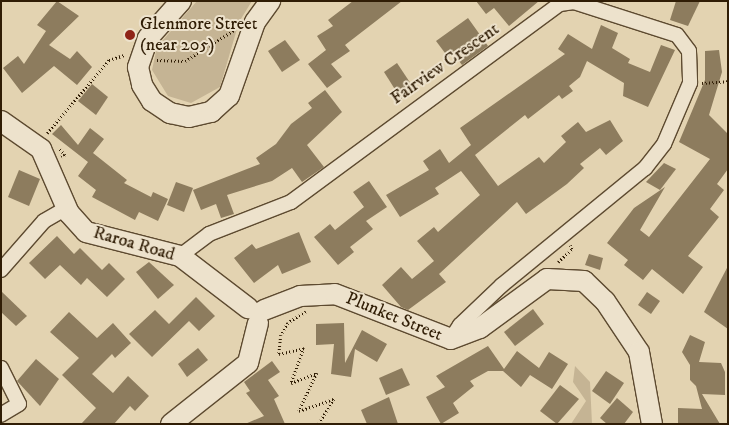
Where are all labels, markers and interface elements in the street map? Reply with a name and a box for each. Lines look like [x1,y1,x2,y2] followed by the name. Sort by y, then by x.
[140,14,258,56] place label: Glenmore Street (near 205)
[387,19,503,109] street label: Fairview Crescent
[124,29,136,41] marker: Glenmore Street (near 205)
[91,222,177,266] street label: Raroa Road
[343,288,445,346] street label: Plunket Street

